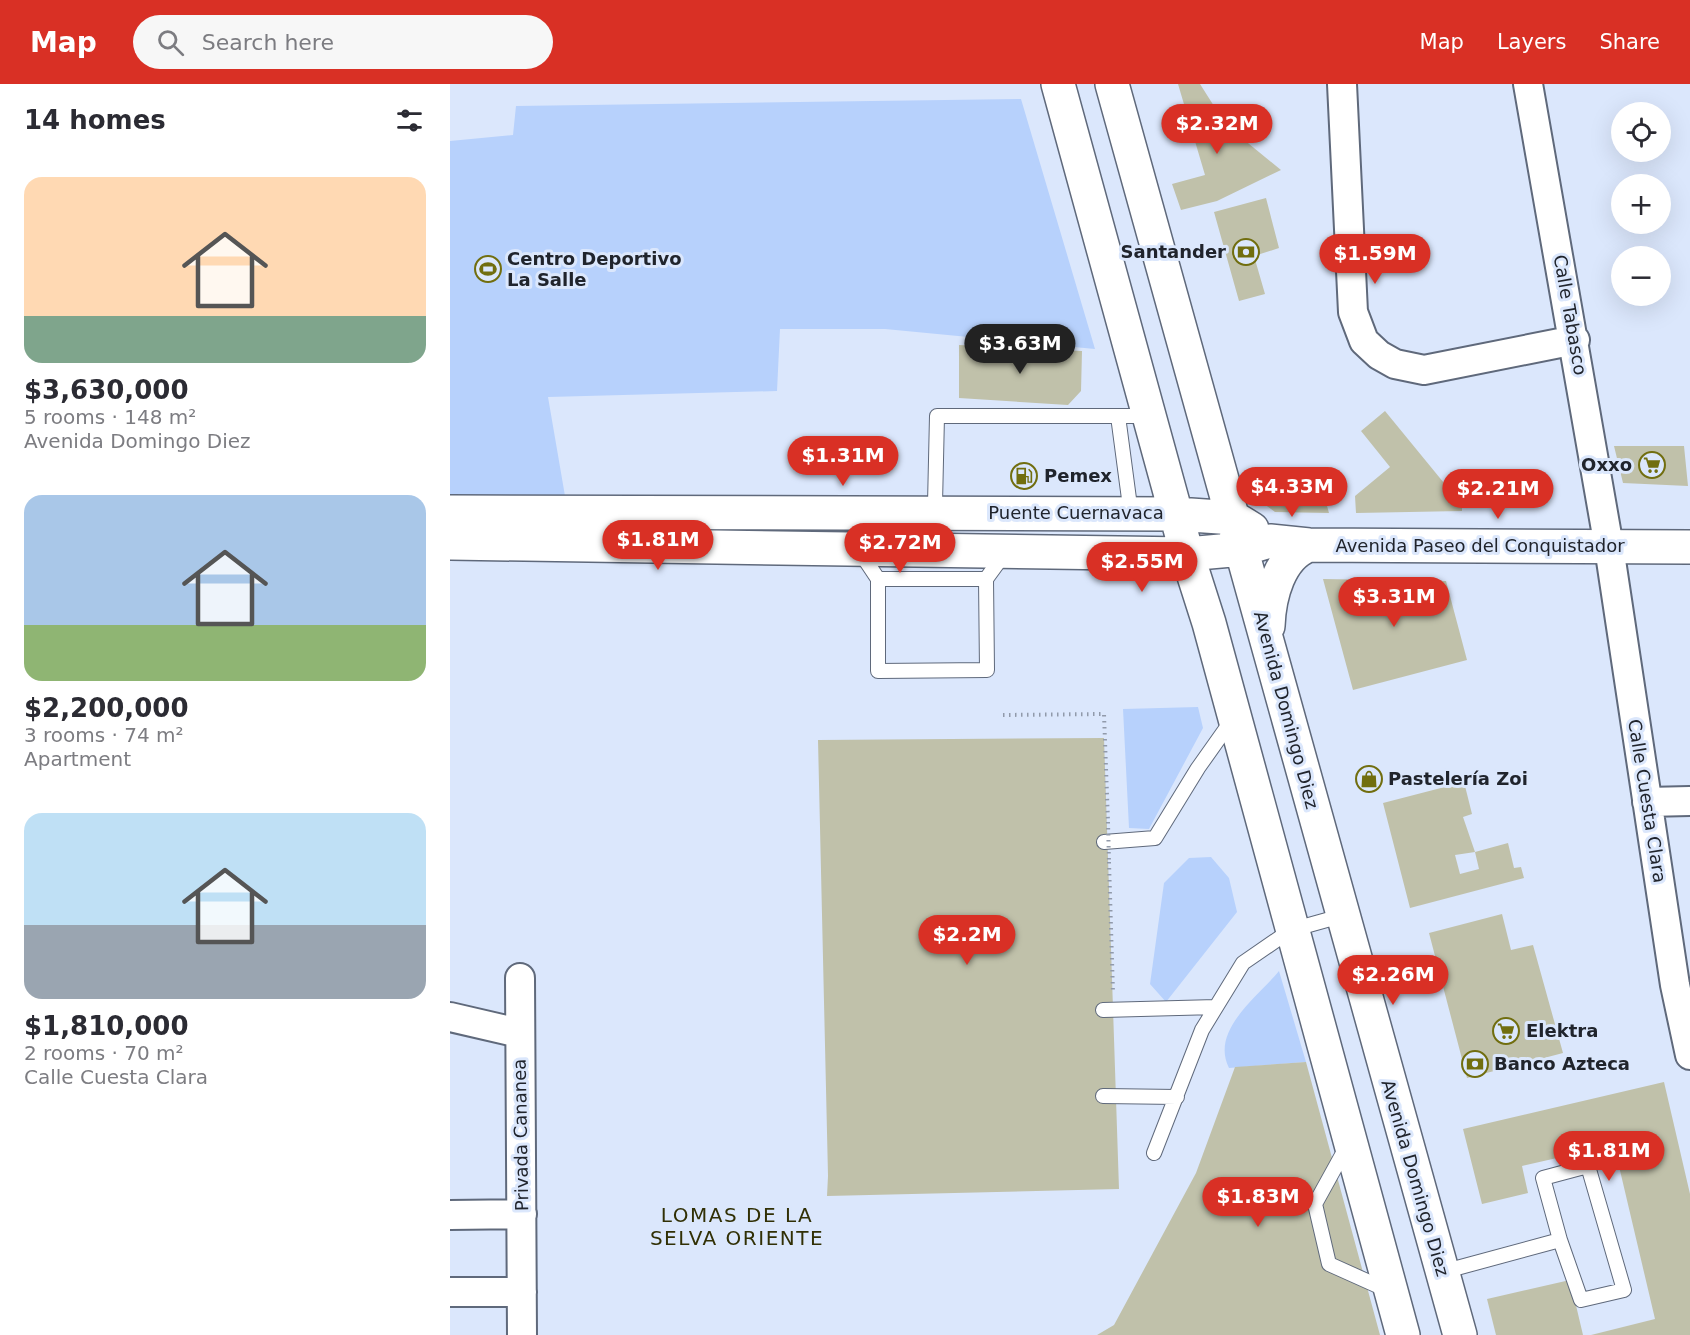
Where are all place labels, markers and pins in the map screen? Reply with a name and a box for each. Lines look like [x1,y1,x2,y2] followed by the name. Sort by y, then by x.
[1168,104,1266,155] pin: $2.32M
[1326,234,1424,285] pin: $1.59M
[1231,237,1261,267] bank icon: Santander
[1121,241,1226,262] place label: Santander
[507,248,682,290] place label: Centro Deportivo La Salle
[473,254,503,284] sports icon: Centro Deportivo La Salle
[971,324,1069,375] pin: $3.63M
[794,436,892,487] pin: $1.31M
[1637,450,1667,480] supermarket icon: Oxxo
[1581,454,1632,475] place label: Oxxo
[1009,461,1039,491] fuel station icon: Pemex
[1044,465,1112,486] place label: Pemex
[1243,467,1341,518] pin: $4.33M
[1449,469,1547,520] pin: $2.21M
[609,520,707,571] pin: $1.81M
[851,523,949,574] pin: $2.72M
[1093,542,1191,593] pin: $2.55M
[1345,577,1443,628] pin: $3.31M
[1354,764,1384,794] shop icon: Pastelería Zoi
[1388,768,1528,789] place label: Pastelería Zoi
[925,915,1009,966] pin: $2.2M
[1344,955,1442,1006] pin: $2.26M
[1491,1016,1521,1046] supermarket icon: Elektra
[1526,1020,1598,1041] place label: Elektra
[1460,1049,1490,1079] bank icon: Banco Azteca
[1494,1053,1630,1074] place label: Banco Azteca
[1560,1131,1658,1182] pin: $1.81M
[1209,1177,1307,1228] pin: $1.83M

